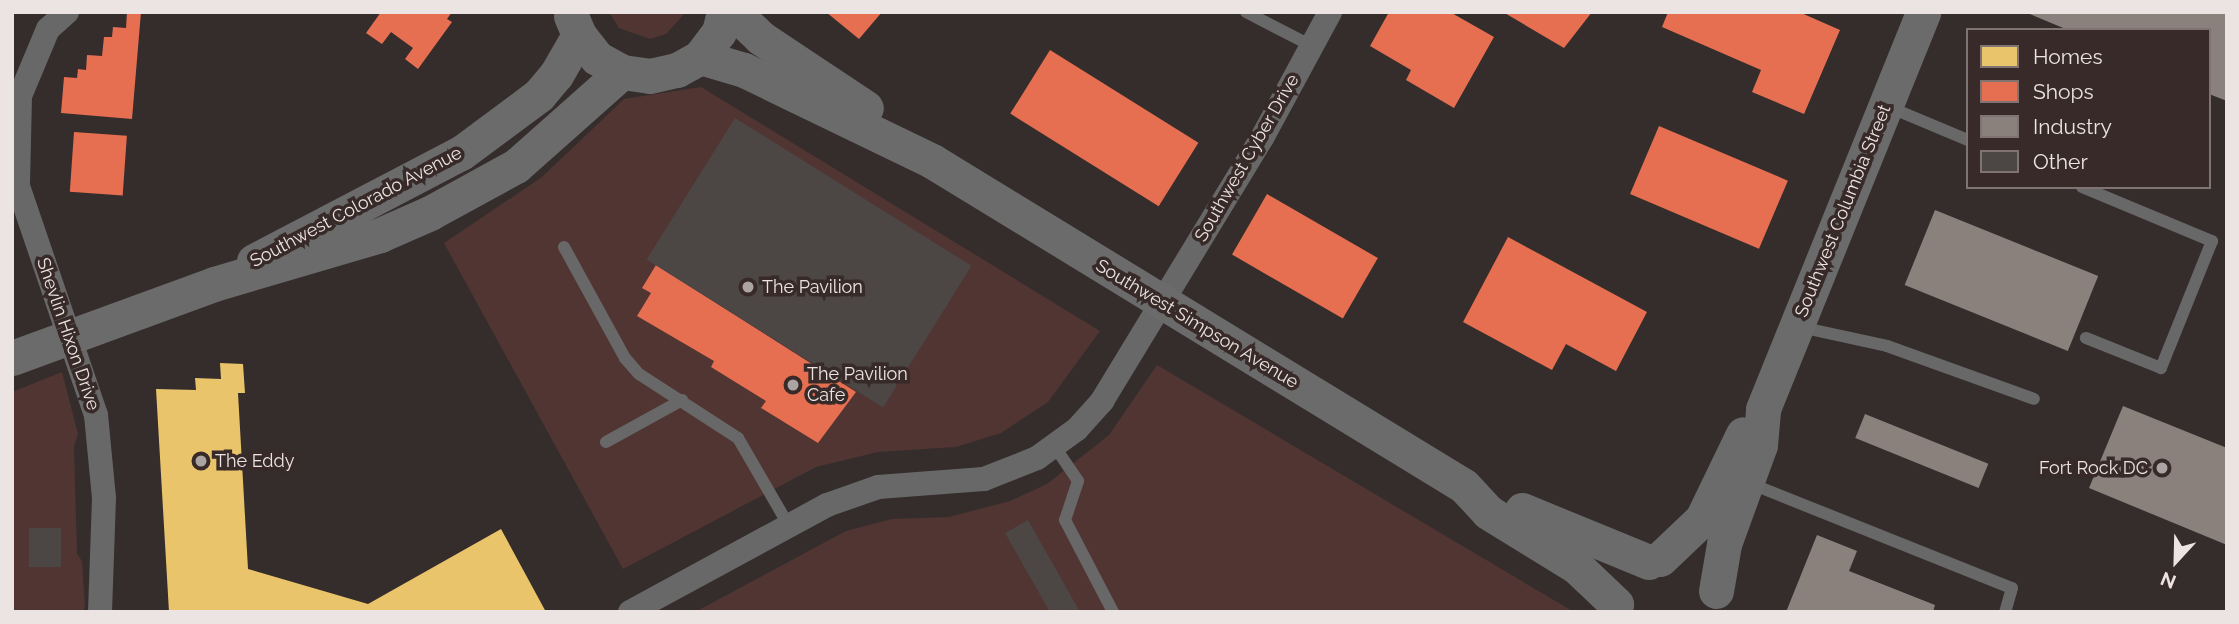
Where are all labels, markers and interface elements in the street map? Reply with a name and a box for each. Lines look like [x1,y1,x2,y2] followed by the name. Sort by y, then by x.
[1966,28,2211,189] legend
[2033,44,2103,69] text: Homes
[1190,70,1304,246] street label: Southwest Cyber Drive
[2033,79,2094,104] text: Shops
[1790,102,1896,320] street label: Southwest Columbia Street
[2033,114,2112,139] text: Industry
[246,142,466,272] street label: Southwest Colorado Avenue
[2033,149,2088,174] text: Other
[32,255,104,413] street label: Shevlin Hixon Drive
[1092,255,1302,393] street label: Southwest Simpson Avenue
[762,276,863,298] place label: The Pavilion
[740,279,756,295] marker: The Pavilion
[807,364,908,406] place label: The Pavilion Cafe
[785,377,801,393] marker: The Pavilion Cafe
[215,450,294,472] place label: The Eddy
[193,453,209,469] marker: The Eddy
[2039,457,2148,479] place label: Fort Rock DC
[2154,460,2170,476] marker: Fort Rock DC
[2141,526,2211,596] north arrow
[2157,568,2179,593] text: N

